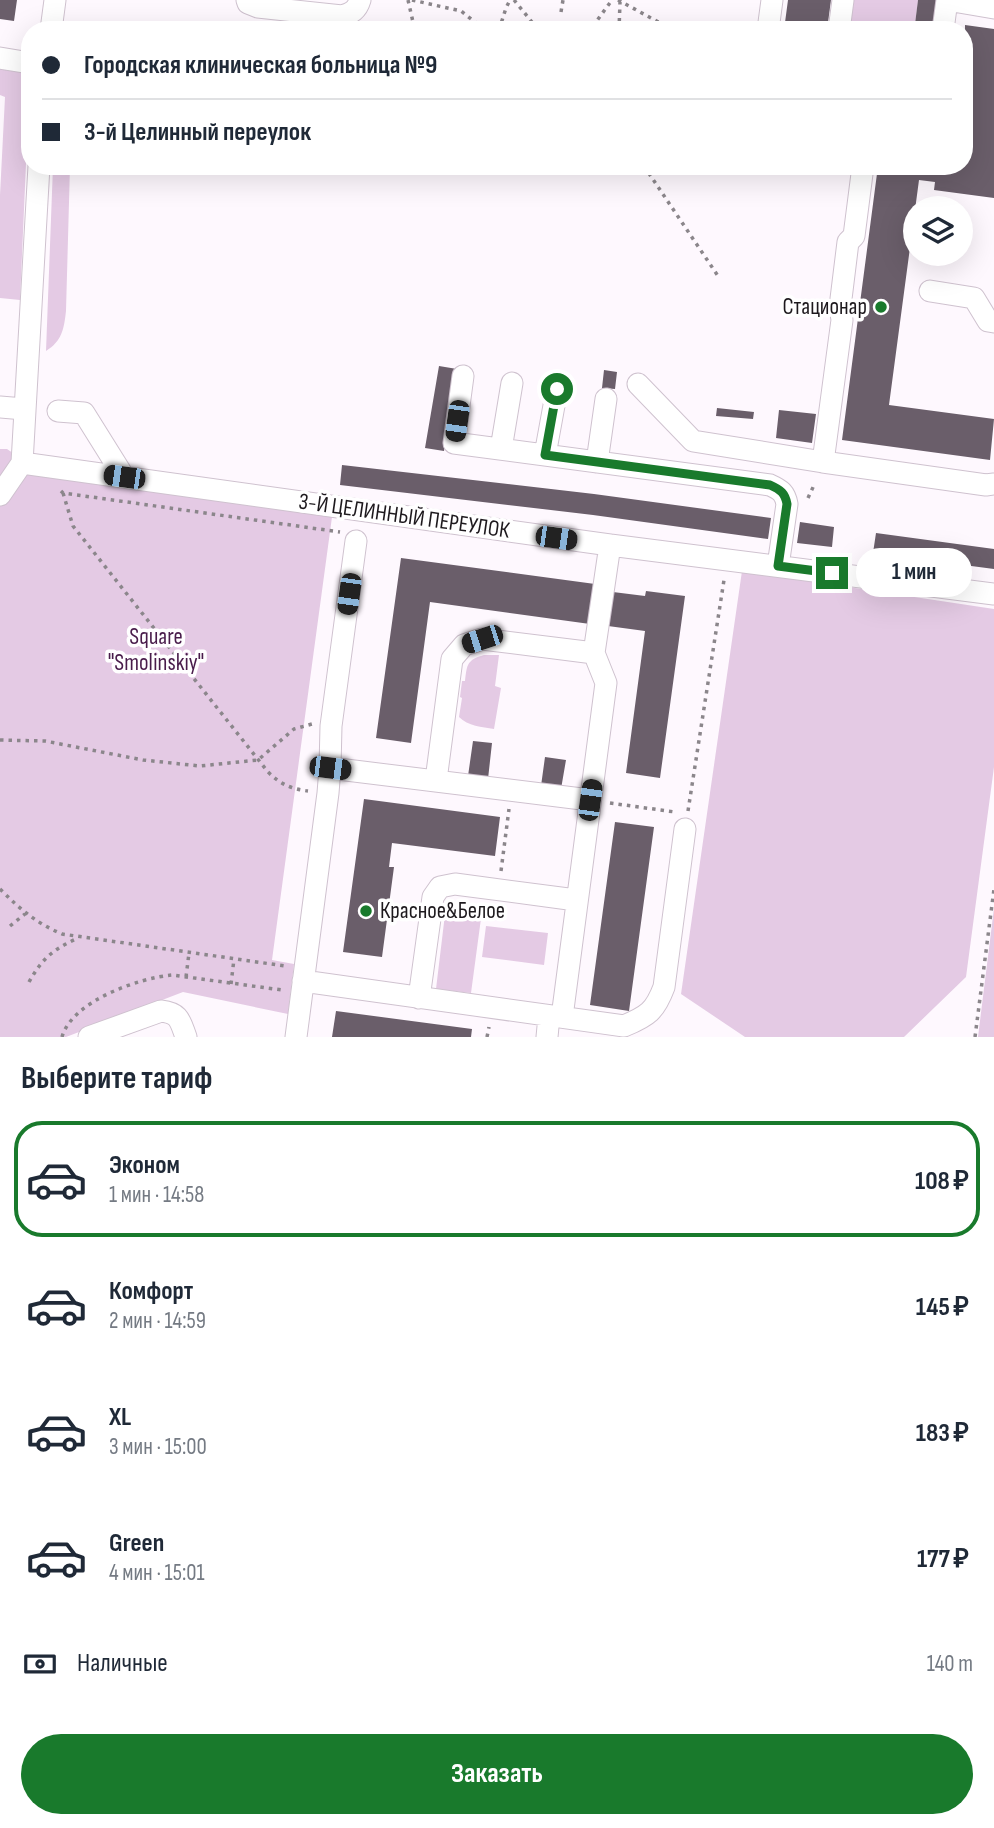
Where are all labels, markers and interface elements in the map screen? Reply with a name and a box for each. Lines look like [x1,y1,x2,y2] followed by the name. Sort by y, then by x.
[84,50,437,81] text: Городская клиническая больница №9
[84,117,311,148] text: 3-й Целинный переулок
[903,196,973,266] map controls
[903,196,973,266] button: layers
[782,293,867,321] place label: Стационар
[873,299,889,315] marker: Стационар
[541,373,573,405] route start
[444,399,471,443] car
[102,464,147,490] car
[297,487,512,545] street label: 3-Й ЦЕЛИННЫЙ ПЕРЕУЛОК
[534,525,579,551] car
[856,548,972,598] callout: 1 мин
[816,557,848,589] route end
[892,558,936,586] text: 1 мин
[336,572,363,616] car
[108,623,204,677] park label: Square "Smolinskiy"
[459,623,506,655] car
[308,755,353,781] car
[577,778,604,822] car
[380,897,505,925] place label: Красное&Белое
[358,903,374,919] marker: Красное&Белое
[21,1059,212,1098] text: Выберите тариф
[25,1148,88,1211] icon: car
[109,1150,180,1181] text: Эконом
[915,1166,969,1197] text: 108 ₽
[109,1181,204,1209] text: 1 мин · 14:58
[25,1274,88,1337] icon: car
[109,1276,193,1307] text: Комфорт
[916,1292,969,1323] text: 145 ₽
[109,1307,206,1335] text: 2 мин · 14:59
[25,1400,88,1463] icon: car
[109,1402,131,1433] text: XL
[916,1418,969,1449] text: 183 ₽
[109,1433,207,1461] text: 3 мин · 15:00
[25,1526,88,1589] icon: car
[109,1528,164,1559] text: Green
[917,1544,969,1575] text: 177 ₽
[109,1559,205,1587] text: 4 мин · 15:01
[21,1645,59,1683] icon: cash
[77,1648,168,1679] text: Наличные
[927,1650,973,1678] text: 140 m
[21,1734,973,1814] button: Заказать

